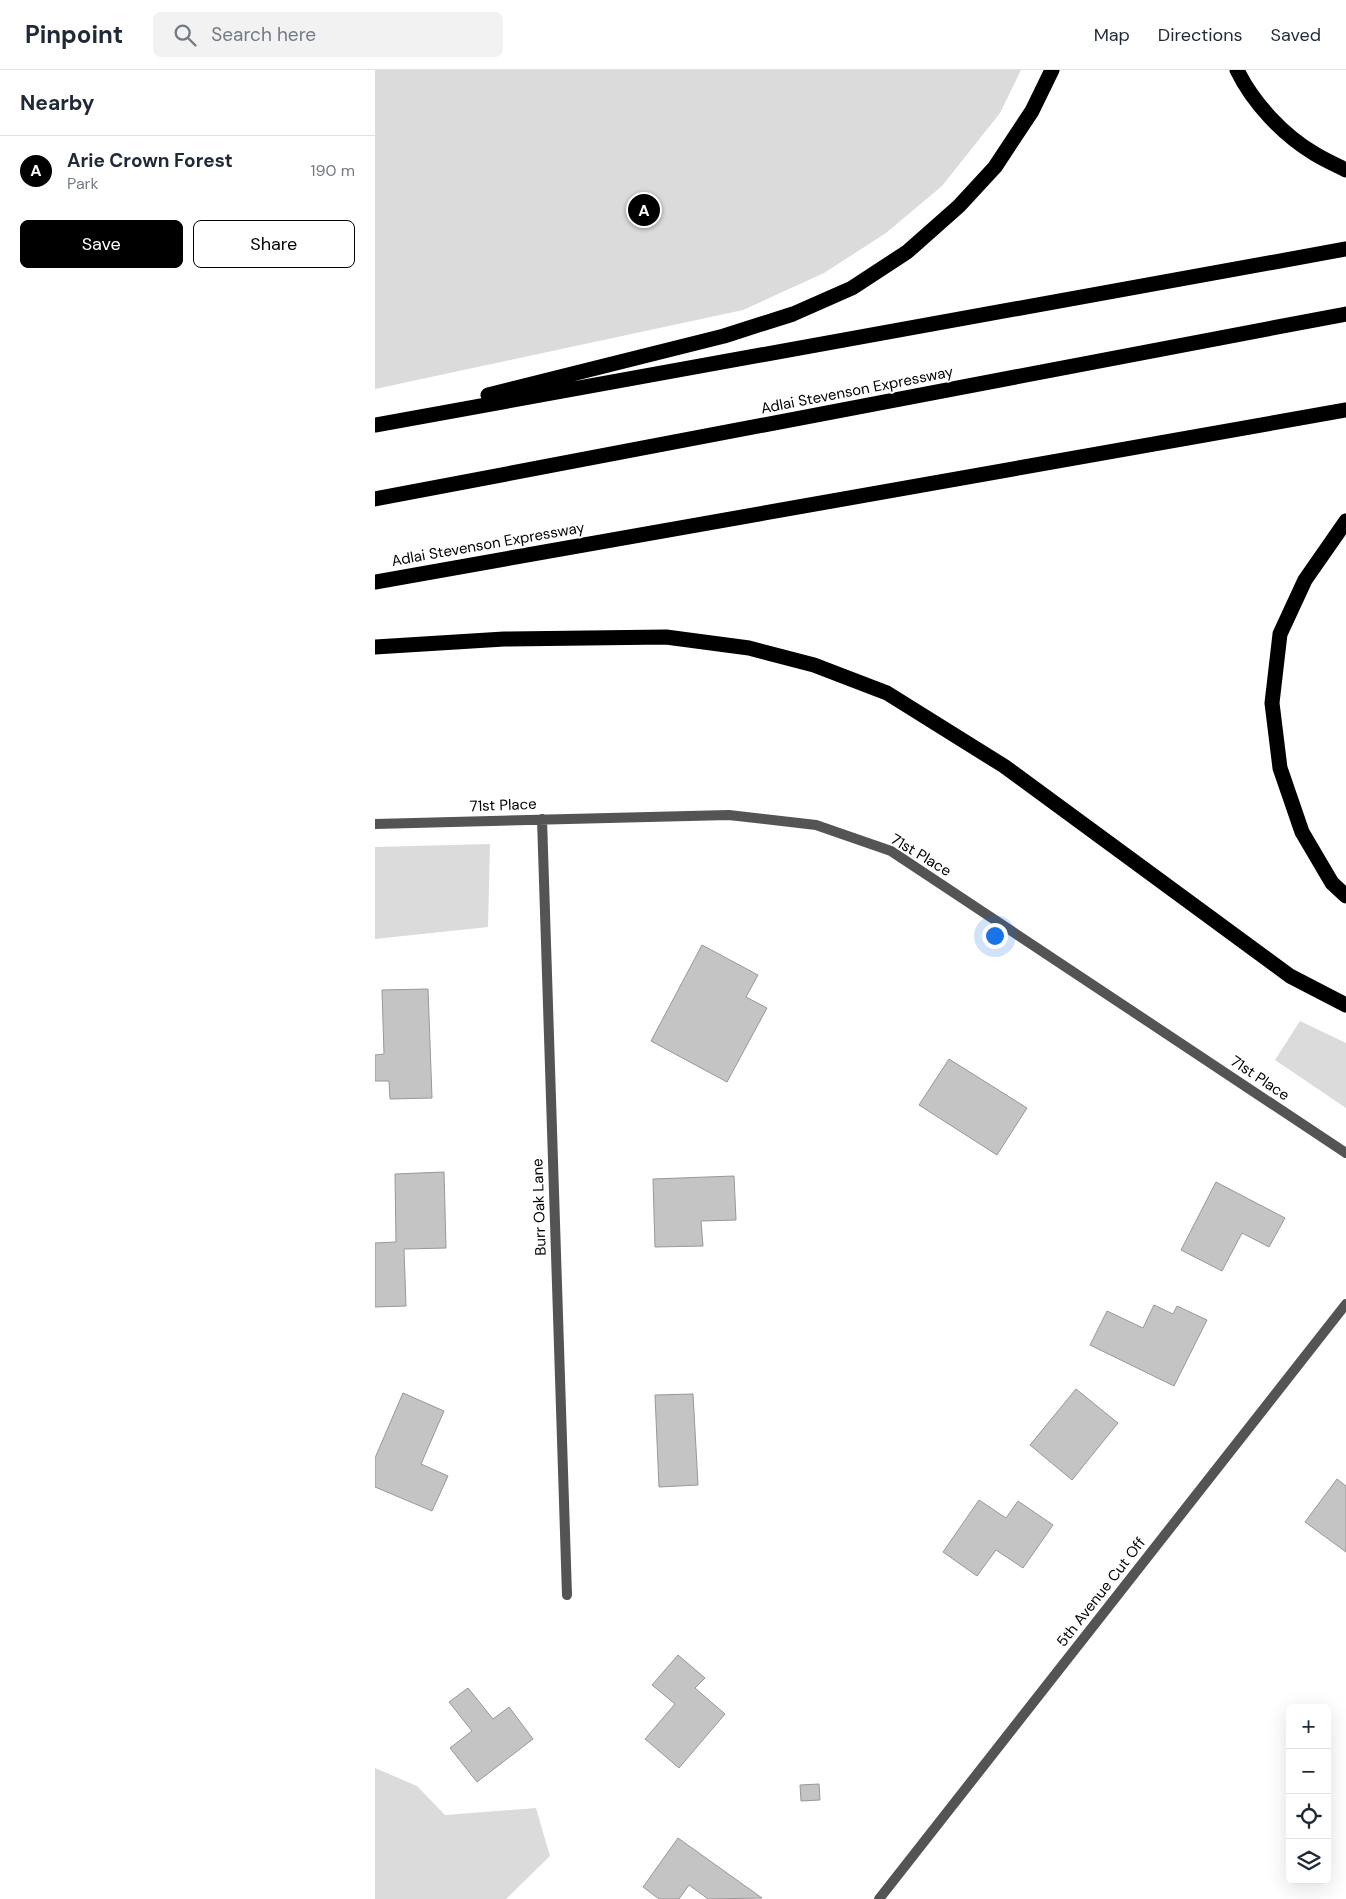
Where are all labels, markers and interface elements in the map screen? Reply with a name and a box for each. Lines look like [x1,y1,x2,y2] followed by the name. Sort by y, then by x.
[153,12,503,57] search box
[25,19,123,50] text: Pinpoint
[171,21,199,49] icon: search
[211,22,316,47] text: Search here
[1094,23,1130,47] text: Map
[1158,23,1243,47] text: Directions
[1271,23,1321,47] text: Saved
[20,89,94,117] text: Nearby
[67,148,233,173] text: Arie Crown Forest
[30,160,42,181] text: A
[311,160,355,181] text: 190 m
[67,173,99,194] text: Park
[628,191,660,229] pin: A
[20,220,183,268] button: Save
[193,220,355,268] button: Share
[759,361,956,418] street label: Adlai Stevenson Expressway
[390,517,587,571] street label: Adlai Stevenson Expressway
[469,794,537,816] street label: 71st Place
[887,829,955,881] street label: 71st Place
[982,923,1008,949] your location
[1227,1051,1293,1105] street label: 71st Place
[527,1158,551,1256] street label: Burr Oak Lane
[1052,1533,1150,1651] street label: 5th Avenue Cut Off
[1286,1704,1331,1884] map controls
[1286,1704,1331,1749] button: +
[1286,1749,1331,1794] button: −
[1286,1794,1331,1839] button: locate
[1286,1839,1331,1884] button: layers

